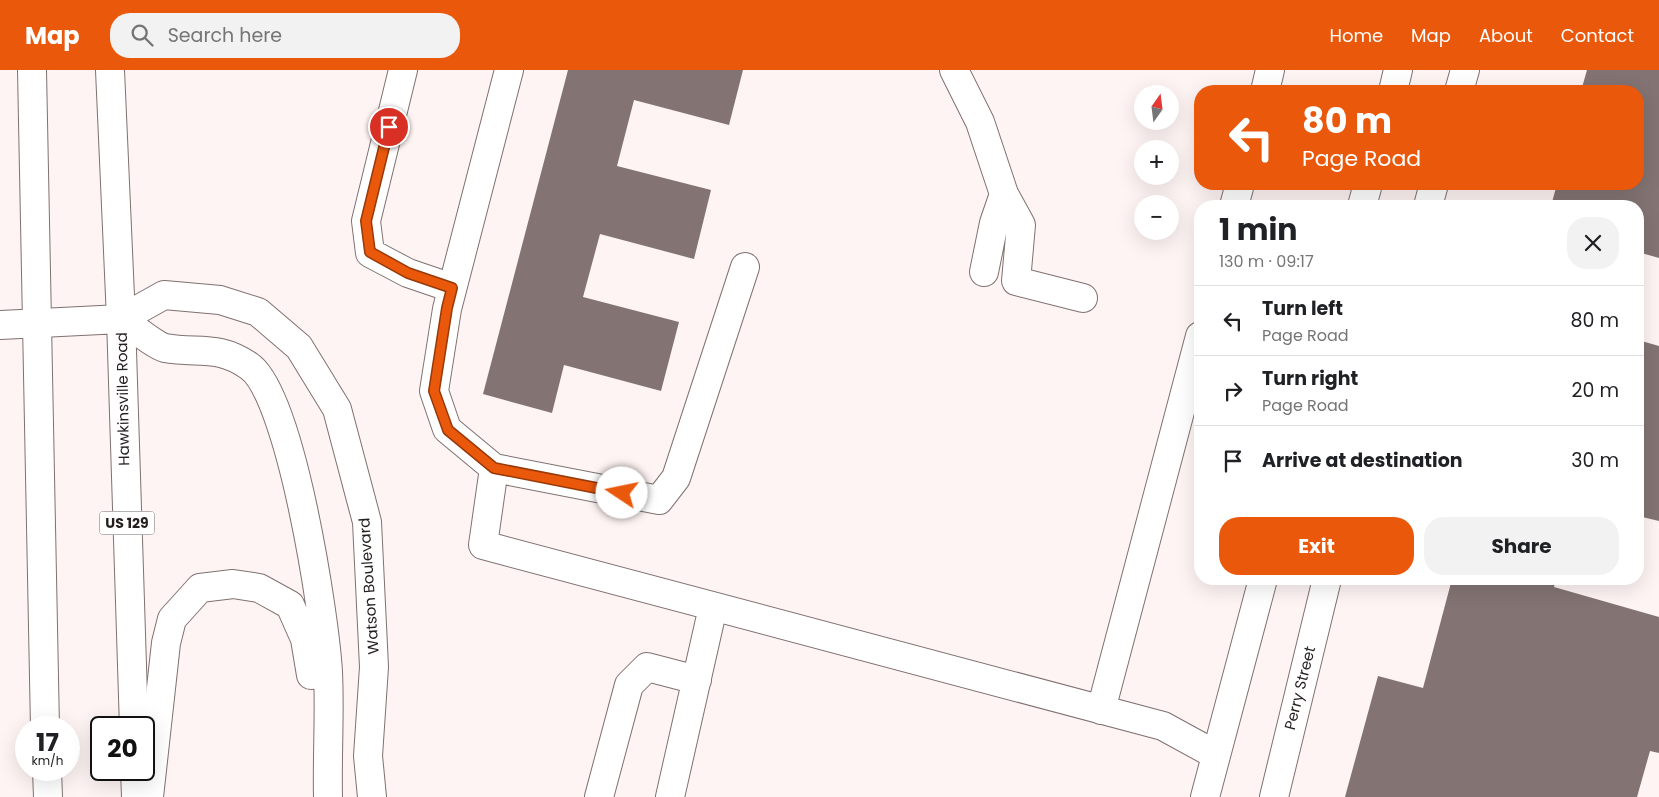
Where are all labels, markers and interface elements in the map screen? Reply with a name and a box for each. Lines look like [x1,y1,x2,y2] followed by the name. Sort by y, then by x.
[110,13,460,58] search box
[25,19,80,52] text: Map
[128,21,156,49] icon: search
[168,22,282,49] text: Search here
[1329,23,1383,48] text: Home
[1411,23,1451,48] text: Map
[1479,23,1533,48] text: About
[1561,23,1634,48] text: Contact
[1134,85,1179,130] north arrow
[1134,85,1179,240] map controls
[1302,96,1392,145] text: 80 m
[1219,105,1284,170] icon: left
[368,106,410,148] pin
[375,113,403,141] icon: arrive
[1134,140,1179,185] button: +
[1302,143,1421,174] text: Page Road
[1134,195,1179,240] button: −
[1219,208,1297,251] text: 1 min
[1567,217,1619,269] button: close
[1219,250,1314,273] text: 130 m · 09:17
[1262,295,1343,322] text: Turn left
[1219,307,1247,335] icon: left
[1570,307,1619,334] text: 80 m
[1262,324,1349,347] text: Page Road
[111,332,134,466] street label: Hawkinsville Road
[1262,365,1358,392] text: Turn right
[1219,377,1247,405] icon: right
[1571,377,1619,404] text: 20 m
[1262,394,1349,417] text: Page Road
[1219,447,1247,475] icon: arrive
[1262,447,1463,474] text: Arrive at destination
[1571,447,1619,474] text: 30 m
[595,466,647,518] position arrow
[100,512,154,534] road number: US 129
[353,517,384,655] street label: Watson Boulevard
[1219,517,1414,575] button: Exit
[1424,517,1619,575] button: Share
[1279,644,1320,732] street label: Perry Street
[90,716,155,781] speed limit sign: 20
[36,725,59,760] text: 17
[32,752,63,769] text: km/h

